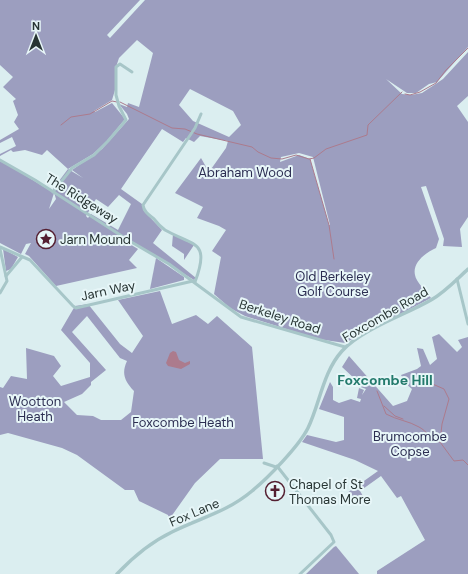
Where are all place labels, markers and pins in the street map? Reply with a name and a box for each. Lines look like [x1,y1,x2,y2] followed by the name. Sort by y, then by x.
[35,228,57,250] place icon: Jarn Mound
[60,231,131,248] place label: Jarn Mound
[289,476,371,508] place label: Chapel of St Thomas More
[264,480,286,502] church icon: Chapel of St Thomas More

